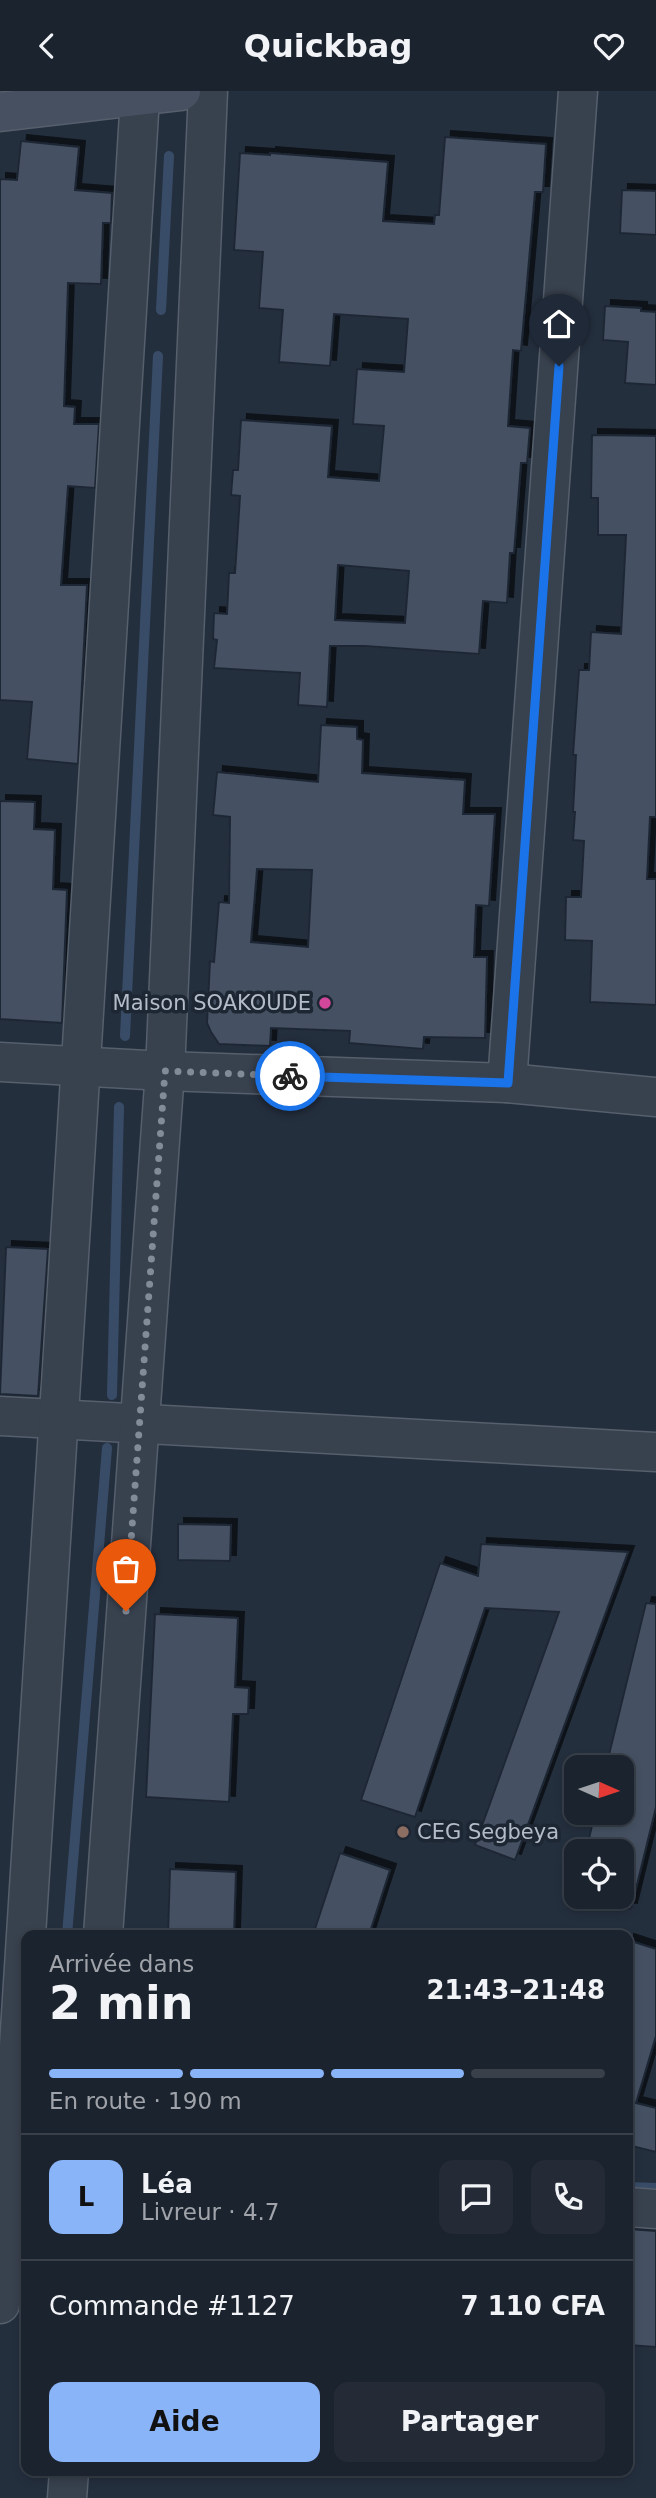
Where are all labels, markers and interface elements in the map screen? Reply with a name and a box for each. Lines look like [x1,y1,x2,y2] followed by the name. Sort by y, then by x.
[28,27,66,65] icon: back
[244,27,412,65] text: Quickbag
[590,27,628,65] icon: heart
[529,294,589,366] pin
[540,305,578,343] icon: home
[113,991,311,1015] place label: Maison SOAKOUDE
[317,995,333,1011] marker: Maison SOAKOUDE
[255,1041,325,1111] courier
[271,1057,309,1095] icon: bike
[96,1539,156,1611] pin
[107,1550,145,1588] icon: bag
[564,1755,634,1825] north arrow
[564,1755,634,1909] map controls
[417,1820,559,1844] place label: CEG Segbeya
[395,1824,411,1840] marker: CEG Segbeya
[564,1839,634,1909] button: locate
[49,1951,194,1977] text: Arrivée dans
[426,1975,605,2005] text: 21:43–21:48
[49,1976,193,2030] text: 2 min
[49,2088,242,2114] text: En route · 190 m
[439,2160,513,2234] button: chat
[531,2160,605,2234] button: phone
[141,2169,193,2199] text: Léa
[78,2182,94,2212] text: L
[141,2199,279,2225] text: Livreur · 4.7
[49,2291,295,2321] text: Commande #1127
[461,2291,605,2321] text: 7 110 CFA
[49,2382,320,2462] button: Aide
[334,2382,605,2462] button: Partager

